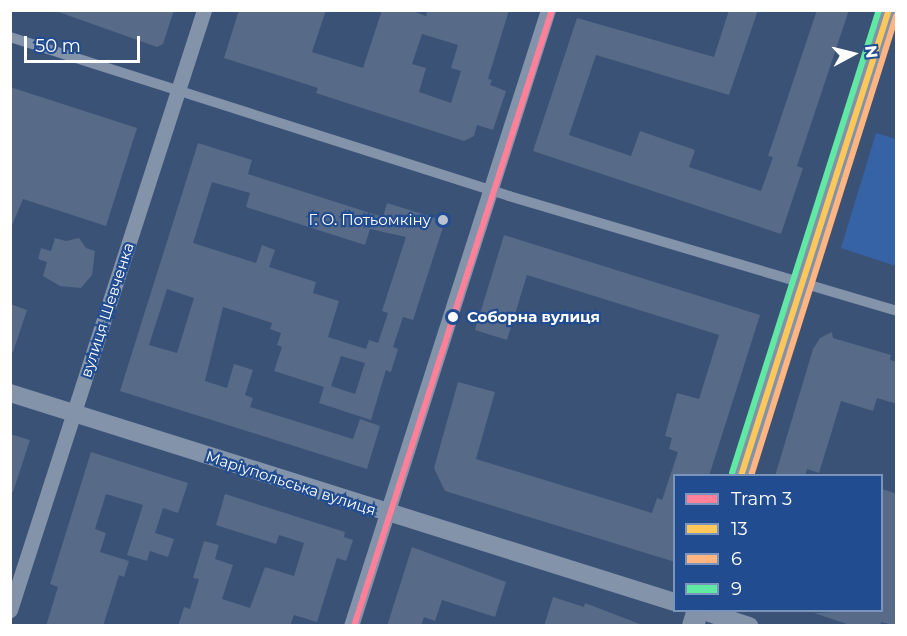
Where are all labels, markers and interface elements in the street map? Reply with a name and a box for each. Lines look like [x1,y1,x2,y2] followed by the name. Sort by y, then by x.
[27,24,142,62] scale bar
[823,24,883,84] north arrow
[35,35,81,57] text: 50 m
[861,44,882,59] text: N
[309,211,431,229] place label: Г. О. Потьомкіну
[436,213,450,227] marker: Г. О. Потьомкіну
[77,240,137,380] street label: вулиця Шевченка
[444,308,462,326] marker: Соборна вулиця
[467,308,600,326] place label: Соборна вулиця
[204,447,378,519] street label: Маріупольська вулиця
[673,474,883,612] legend
[731,488,792,510] text: Tram 3
[731,518,748,540] text: 13
[731,548,742,570] text: 6
[731,578,742,600] text: 9

